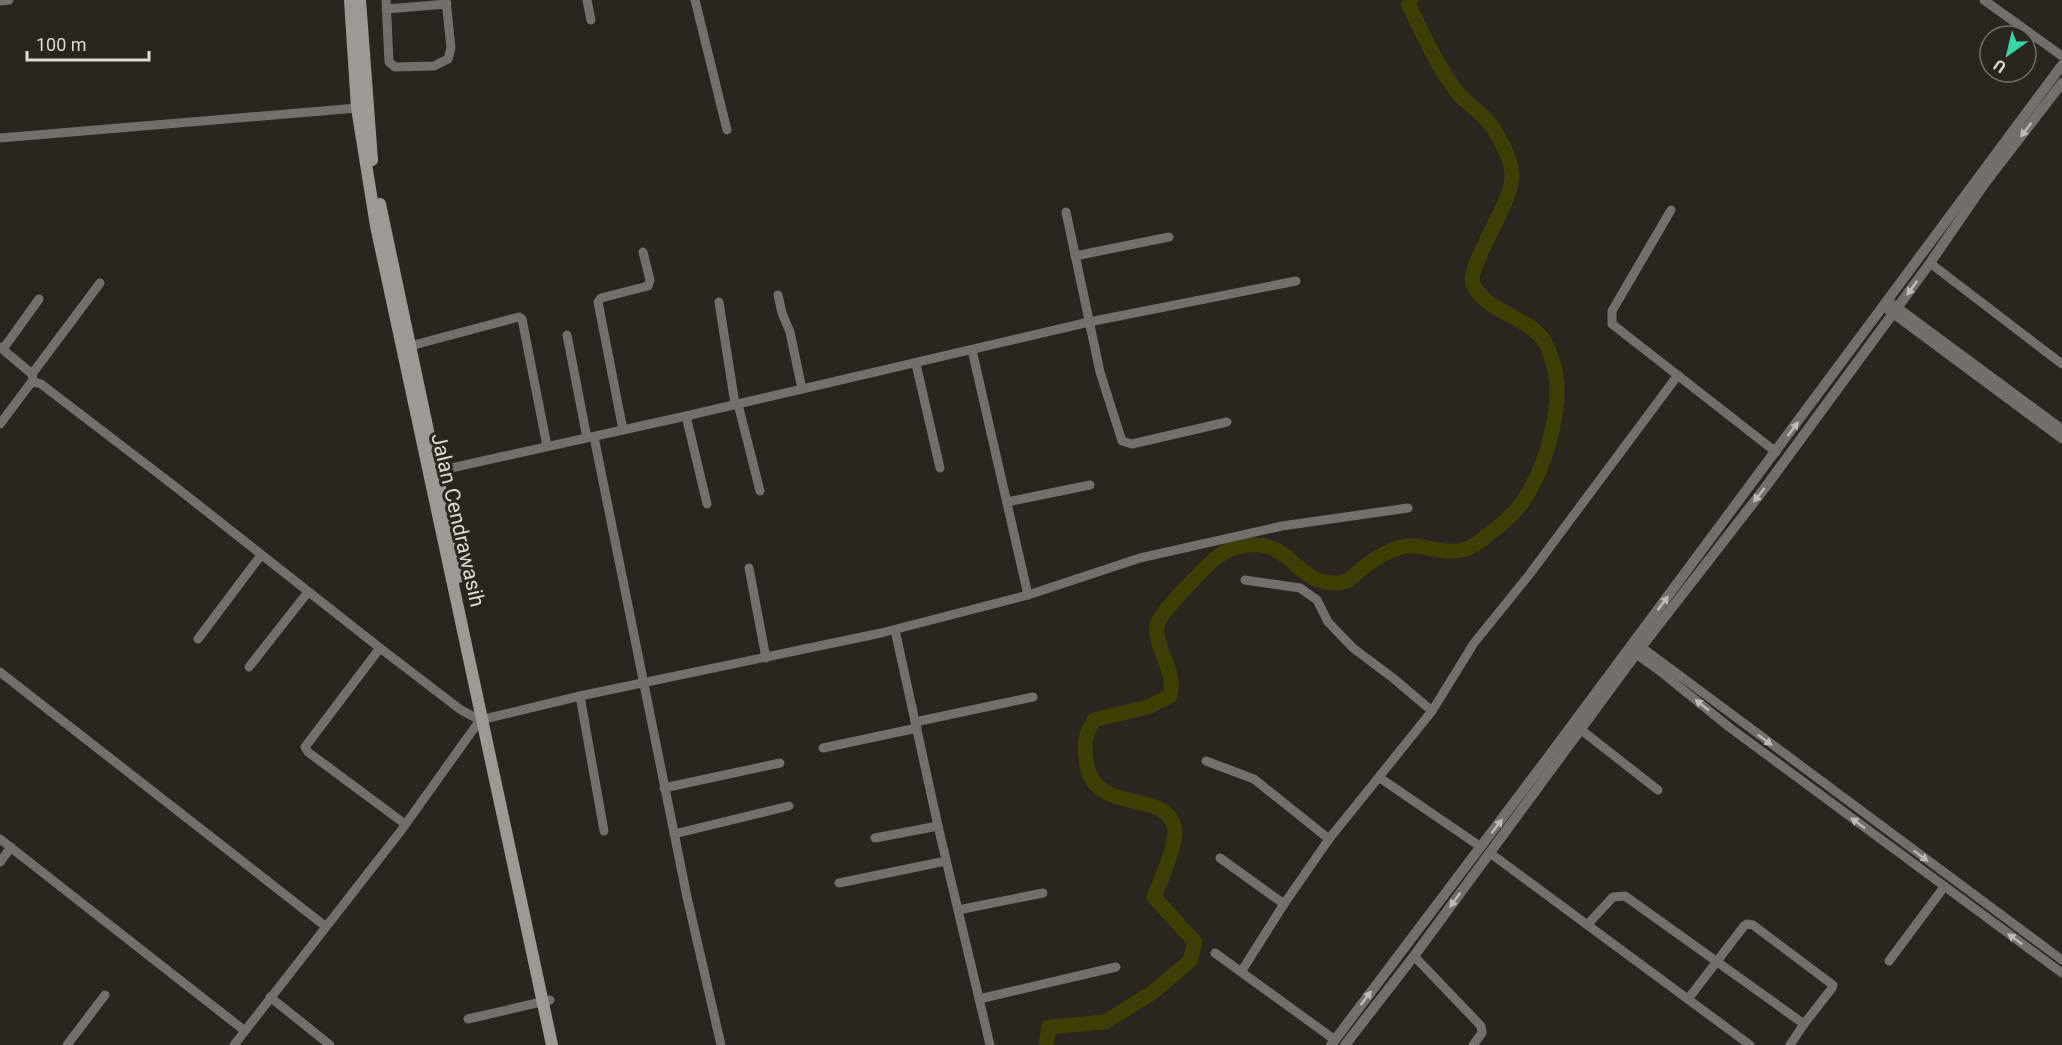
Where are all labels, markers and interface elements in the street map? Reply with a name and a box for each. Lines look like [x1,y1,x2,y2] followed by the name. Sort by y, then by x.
[27,24,148,62] scale bar
[1978,24,2038,84] north arrow
[36,34,87,55] text: 100 m
[1990,55,2010,77] text: U
[2021,122,2033,137] one-way arrow
[1907,280,1919,295] one-way arrow
[1786,422,1798,437] one-way arrow
[426,431,490,609] street label: Jalan Cendrawasih
[1754,488,1766,503] one-way arrow
[1657,595,1669,610] one-way arrow
[1694,699,1710,712] one-way arrow
[1757,734,1773,746] one-way arrow
[1850,816,1866,829] one-way arrow
[1490,819,1502,834] one-way arrow
[1913,850,1929,862] one-way arrow
[1449,892,1461,908] one-way arrow
[2007,933,2022,945] one-way arrow
[1360,991,1372,1006] one-way arrow

